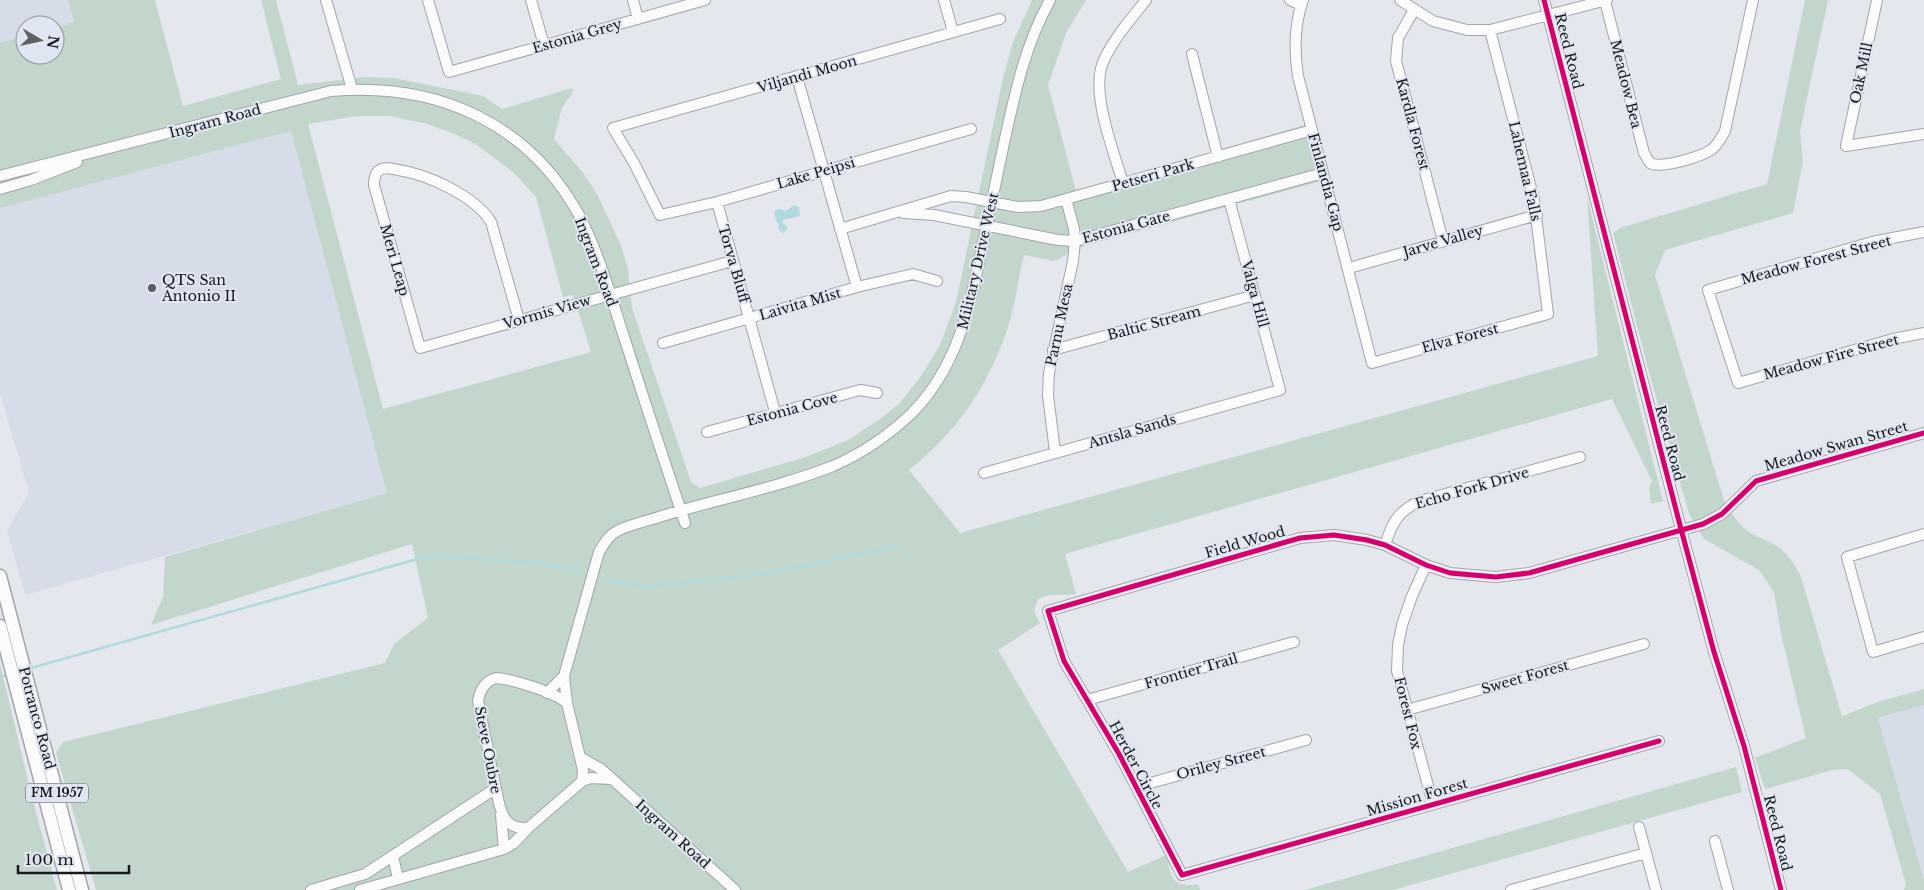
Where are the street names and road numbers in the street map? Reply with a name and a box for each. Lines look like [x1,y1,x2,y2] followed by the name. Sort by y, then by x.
[1551,11,1587,91] street label: Reed Road
[530,15,624,57] street label: Estonia Grey
[1606,38,1646,131] street label: Meadow Bea
[1846,40,1876,105] street label: Oak Mill
[754,51,859,97] street label: Viljandi Moon
[1392,76,1434,173] street label: Kardla Forest
[167,100,264,142] street label: Ingram Road
[1505,119,1545,223] street label: Lahemaa Falls
[1304,131,1348,233] street label: Finlandia Gap
[775,153,857,193] street label: Lake Peipsi
[1110,155,1197,195] street label: Petseri Park
[953,190,1003,331] street label: Military Drive West
[1080,207,1172,247] street label: Estonia Gate
[571,215,622,310] street label: Ingram Road
[1399,221,1485,262] street label: Jarve Valley
[376,222,414,298] street label: Meri Leap
[714,223,754,307] street label: Torva Bluff
[1739,231,1894,289] street label: Meadow Forest Street
[1237,257,1273,330] street label: Valga Hill
[1041,282,1077,368] street label: Parnu Mesa
[757,284,844,324] street label: Laivita Mist
[500,291,593,333] street label: Vormis View
[1105,302,1203,344] street label: Baltic Stream
[1420,319,1501,357] street label: Elva Forest
[1761,330,1901,384] street label: Meadow Fire Street
[745,388,839,430] street label: Estonia Cove
[1651,403,1689,483] street label: Reed Road
[1085,410,1178,452] street label: Antsla Sands
[1762,417,1911,475] street label: Meadow Swan Street
[1413,463,1531,513] street label: Echo Fork Drive
[1203,522,1288,562] street label: Field Wood
[1142,649,1240,693] street label: Frontier Trail
[1479,656,1571,698] street label: Sweet Forest
[15,665,60,772] street label: Potranco Road
[1390,675,1426,752] street label: Forest Fox
[471,705,505,795] street label: Steve Oubre
[1105,718,1167,812] street label: Herder Circle
[1174,742,1268,784] street label: Oriley Street
[1364,774,1470,820] street label: Mission Forest
[26,784,88,802] road number: FM 1957
[1760,793,1796,873] street label: Reed Road
[632,796,715,873] street label: Ingram Road

